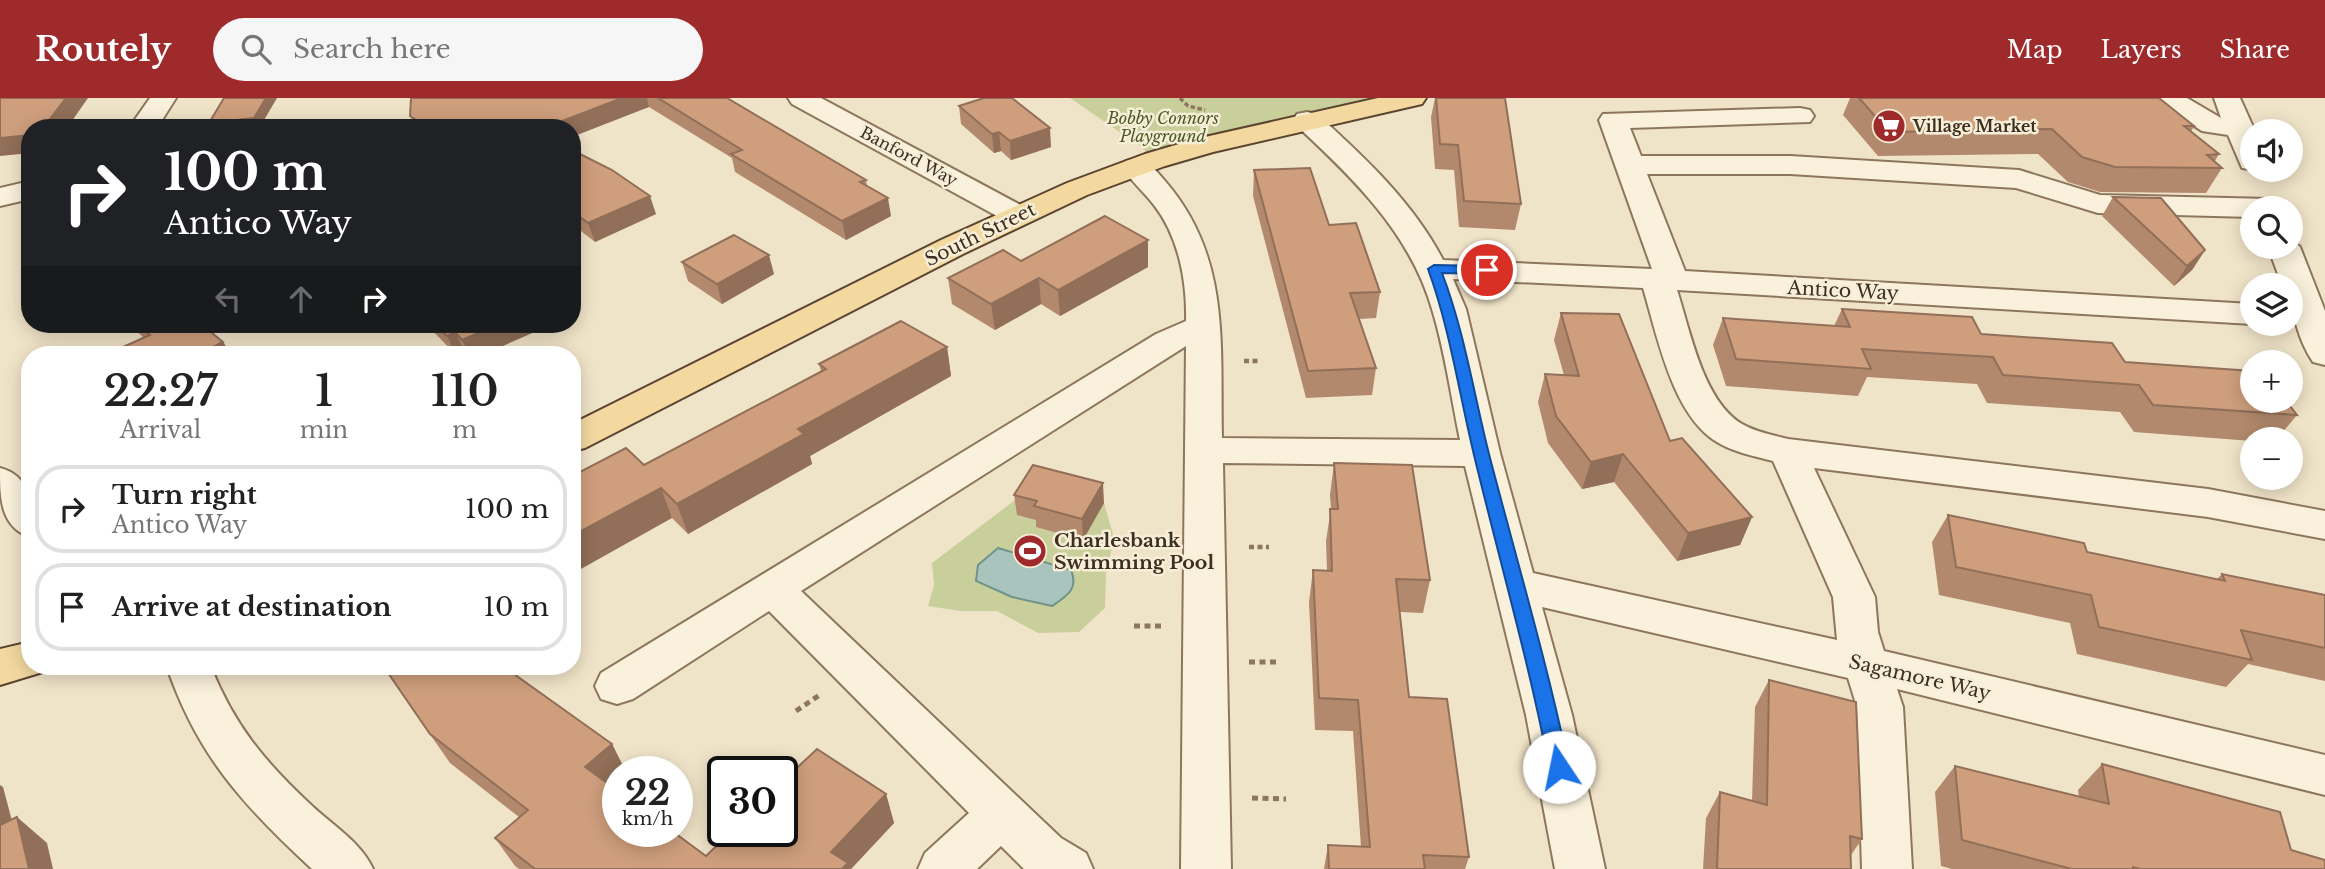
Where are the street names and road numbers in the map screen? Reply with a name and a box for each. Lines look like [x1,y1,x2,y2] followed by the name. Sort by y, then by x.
[857,122,962,190] street label: Banford Way
[921,197,1040,271] street label: South Street
[1786,276,1899,305] street label: Antico Way
[1847,650,1993,705] street label: Sagamore Way

